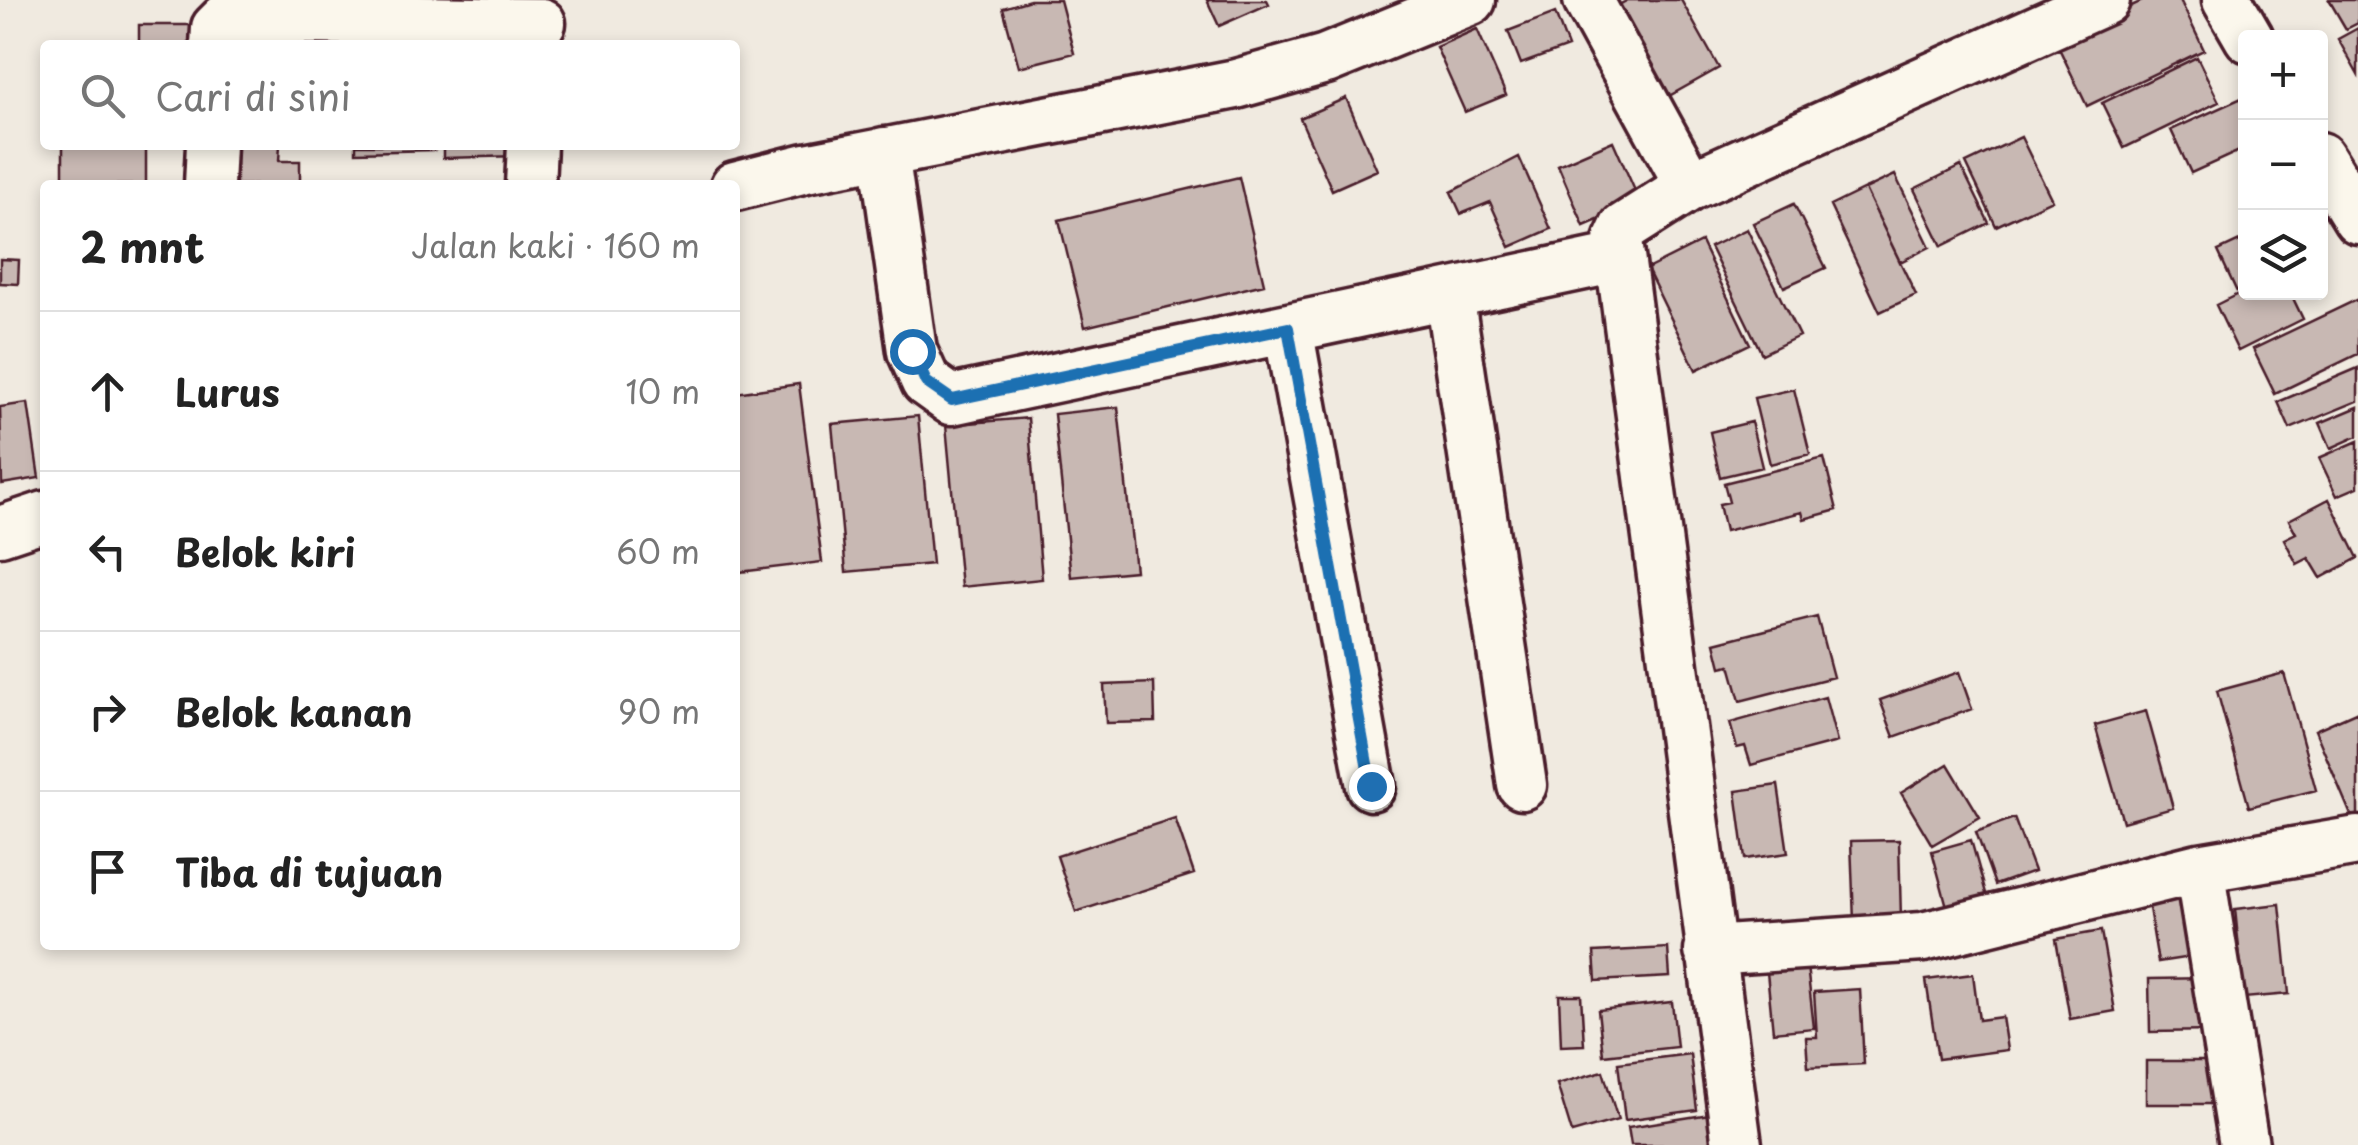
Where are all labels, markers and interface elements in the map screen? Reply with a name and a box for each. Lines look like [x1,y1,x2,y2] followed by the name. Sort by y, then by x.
[2238,30,2328,300] map controls
[2238,30,2328,120] button: +
[40,40,740,150] search box
[155,67,351,124] text: Cari di sini
[75,68,130,123] icon: search
[2238,120,2328,210] button: −
[2238,210,2328,300] button: layers
[80,214,205,277] text: 2 mnt
[411,221,700,269] text: Jalan kaki · 160 m
[890,329,936,375] route start
[175,363,280,420] text: Lurus
[80,364,135,419] icon: ahead
[626,367,700,415] text: 10 m
[175,523,355,580] text: Belok kiri
[80,524,135,579] icon: left
[616,527,700,575] text: 60 m
[175,683,412,740] text: Belok kanan
[80,684,135,739] icon: right
[618,687,700,735] text: 90 m
[1349,764,1395,810] route end
[175,843,443,900] text: Tiba di tujuan
[80,844,135,899] icon: arrive

